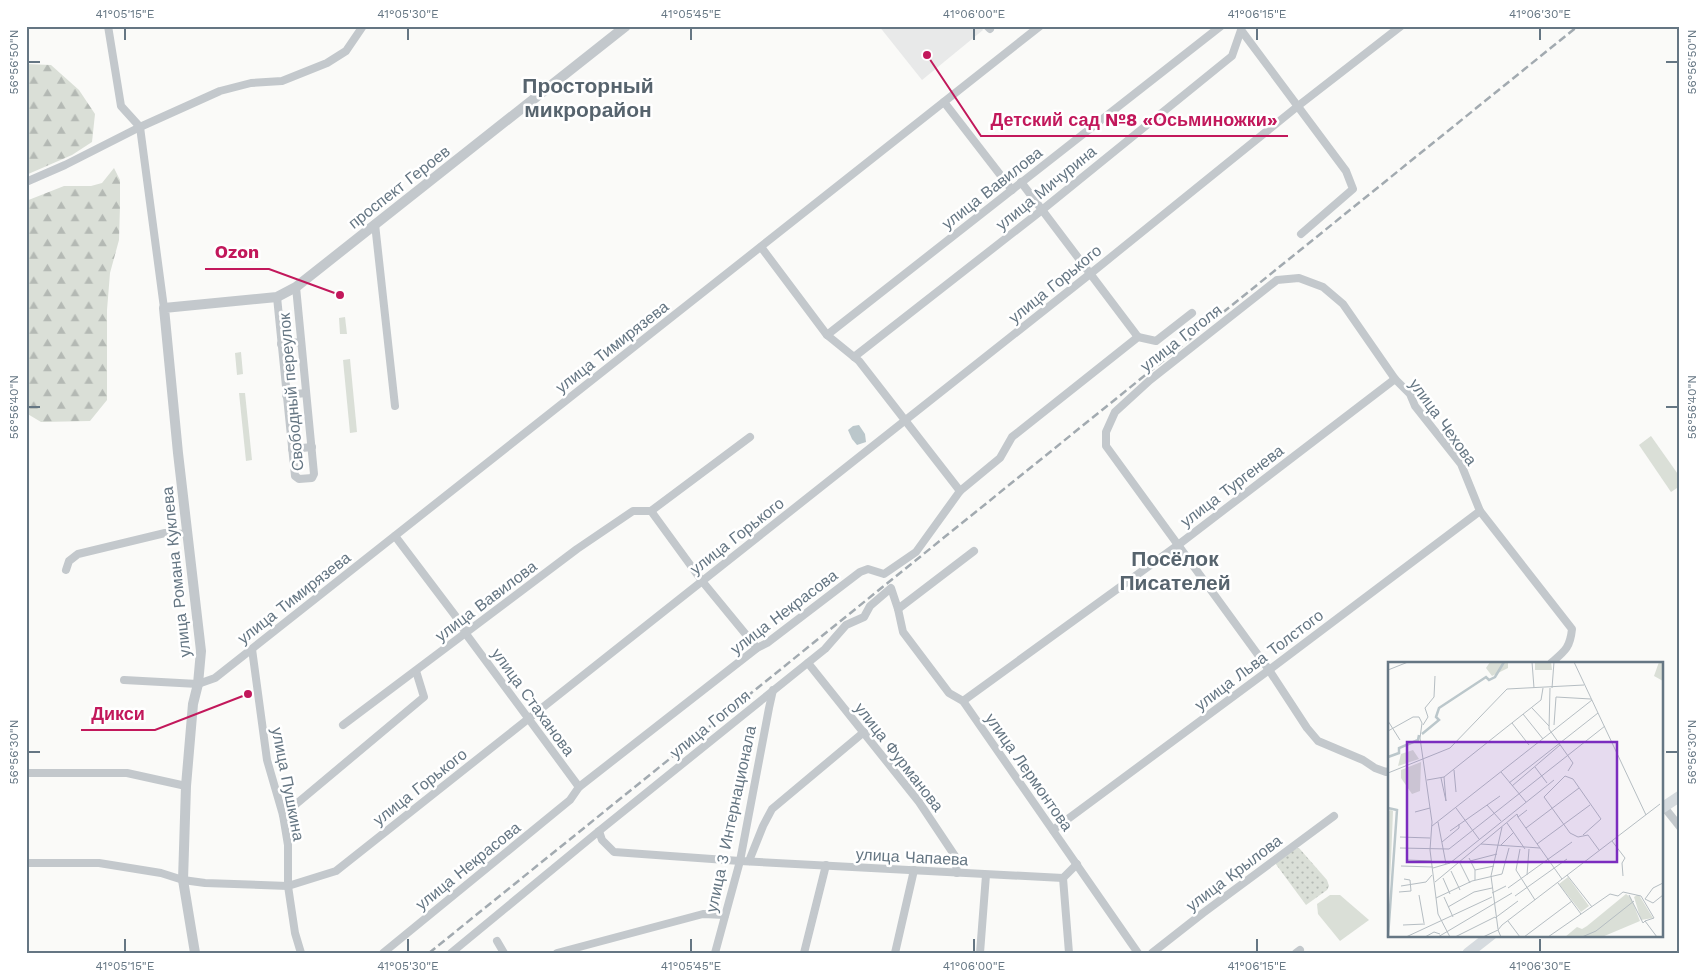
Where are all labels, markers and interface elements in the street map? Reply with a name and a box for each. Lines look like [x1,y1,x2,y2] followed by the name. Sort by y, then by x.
[96,7,155,21] text: 41°05'15"E
[377,7,439,21] text: 41°05'30"E
[661,7,722,21] text: 41°05'45"E
[943,7,1006,21] text: 41°06'00"E
[1227,7,1287,21] text: 41°06'15"E
[1509,7,1571,21] text: 41°06'30"E
[7,30,21,94] text: 56°56'50"N
[1685,30,1699,94] text: 56°56'50"N
[522,73,654,122] district label: Просторный микрорайон
[981,103,1288,136] callout: Детский сад №8 «Осьминожки»
[991,109,1277,130] text: Детский сад №8 «Осьминожки»
[344,141,454,233] street label: проспект Героев
[992,142,1100,234] street label: улица Мичурина
[938,143,1046,233] street label: улица Вавилова
[205,236,269,269] callout: Ozon
[215,241,259,262] text: Ozon
[1005,241,1105,327] street label: улица Горького
[552,297,672,397] street label: улица Тимирязева
[1137,300,1225,376] street label: улица Гоголя
[275,311,307,472] street label: Свободный переулок
[7,375,21,439] text: 56°56'40"N
[1405,375,1481,469] street label: улица Чехова
[1685,375,1699,439] text: 56°56'40"N
[1177,441,1287,531] street label: улица Тургенева
[158,486,194,658] street label: улица Романа Куклева
[686,493,788,578] street label: улица Горького
[1119,546,1231,595] district label: Посёлок Писателей
[234,548,354,648] street label: улица Тимирязева
[432,557,541,645] street label: улица Вавилова
[727,566,841,658] street label: улица Некрасова
[1191,605,1327,714] street label: улица Льва Толстого
[487,644,579,760] street label: улица Стаханова
[1388,662,1664,936] inset map
[666,686,754,762] street label: улица Гоголя
[81,697,155,730] callout: Дикси
[851,699,948,815] street label: улица Фурманова
[91,703,145,724] text: Дикси
[981,709,1077,835] street label: улица Лермонтова
[7,720,21,785] text: 56°56'30"N
[1685,720,1699,785] text: 56°56'30"N
[702,724,760,914] street label: улица 3 Интернационала
[268,726,308,843] street label: улица Пушкина
[369,744,471,829] street label: улица Горького
[412,818,524,914] street label: улица Некрасова
[1182,831,1286,915] street label: улица Крылова
[855,845,969,869] street label: улица Чапаева
[96,959,155,973] text: 41°05'15"E
[377,959,439,973] text: 41°05'30"E
[661,959,722,973] text: 41°05'45"E
[943,959,1006,973] text: 41°06'00"E
[1227,959,1287,973] text: 41°06'15"E
[1509,959,1571,973] text: 41°06'30"E

